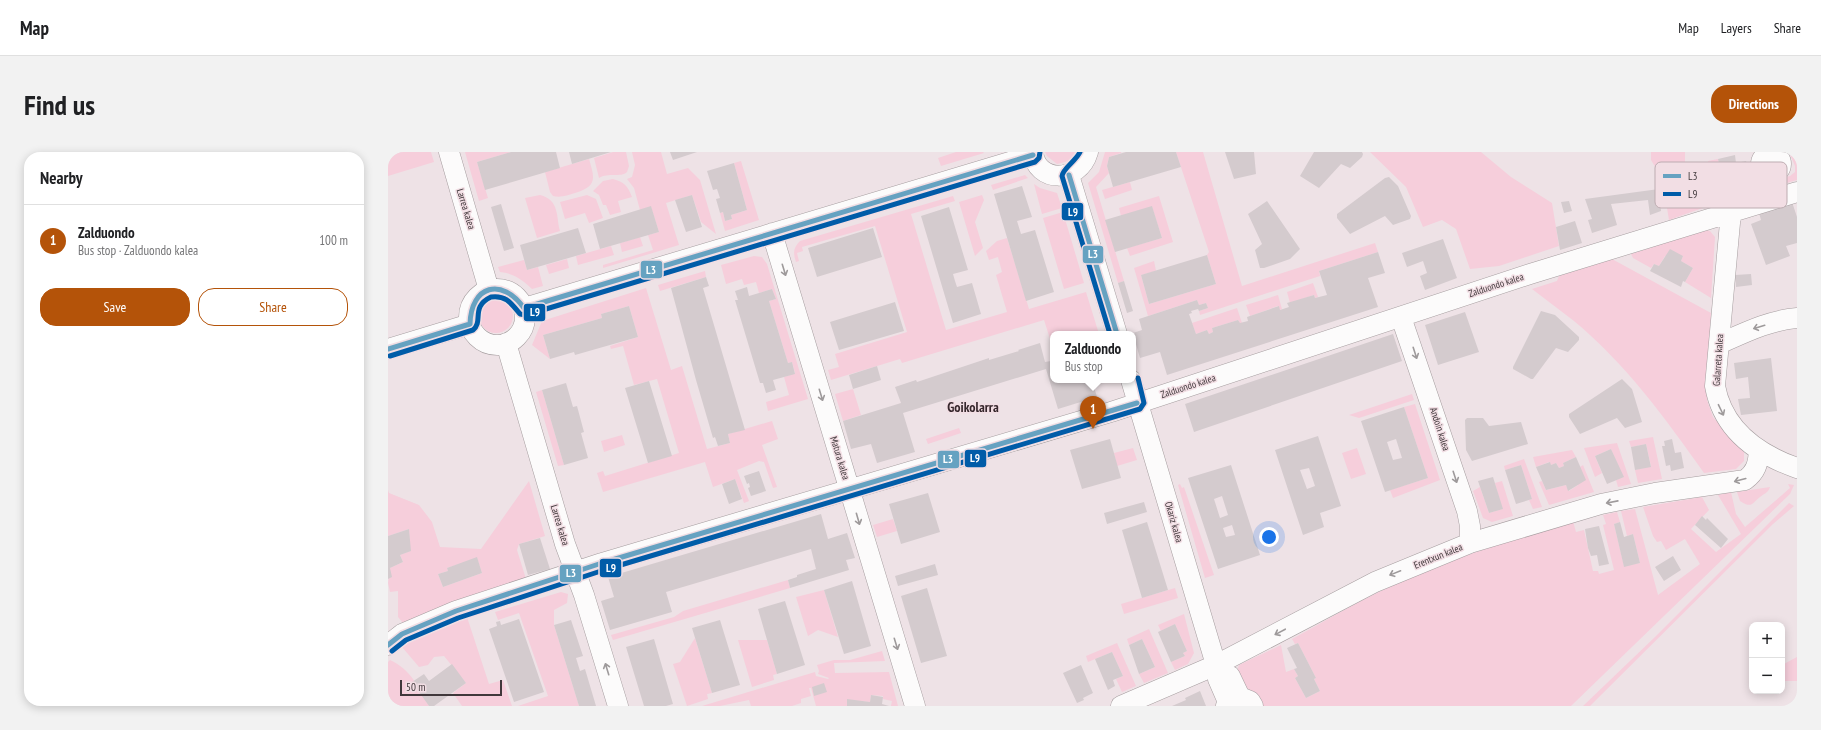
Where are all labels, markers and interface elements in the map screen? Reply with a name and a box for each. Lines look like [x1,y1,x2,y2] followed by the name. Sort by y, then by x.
[20,16,49,40] text: Map
[1678,19,1699,37] text: Map
[1721,19,1752,37] text: Layers
[1774,19,1801,37] text: Share
[1711,85,1797,123] button: Directions
[24,86,95,123] text: Find us
[1655,162,1787,208] legend
[40,167,83,189] text: Nearby
[1688,169,1698,183] text: L3
[454,187,478,231] street label: Larrea kalea
[1688,187,1698,201] text: L9
[1061,202,1084,221] line badge: L9
[1068,205,1078,219] text: L9
[78,223,135,242] text: Zalduondo
[50,232,56,249] text: 1
[319,232,348,249] text: 100 m
[78,242,198,259] text: Bus stop · Zalduondo kalea
[1082,245,1104,264] line badge: L3
[1088,247,1098,261] text: L3
[640,260,663,279] line badge: L3
[646,263,656,277] text: L3
[781,263,788,276] one-way arrow
[1467,270,1525,300] street label: Zalduondo kalea
[40,288,190,326] button: Save
[198,288,348,326] button: Share
[523,303,546,322] line badge: L9
[530,305,540,319] text: L9
[1753,324,1766,331] one-way arrow
[1050,331,1136,383] popup
[1710,334,1726,386] street label: Galarreta kalea
[1065,339,1121,358] text: Zalduondo
[1412,346,1419,359] one-way arrow
[1065,358,1103,375] text: Bus stop
[1159,371,1217,401] street label: Zalduondo kalea
[818,388,825,401] one-way arrow
[1080,396,1106,429] pin: 1
[947,398,999,416] district label: Goikolarra
[1718,403,1725,415] one-way arrow
[1427,406,1453,452] street label: Andoin kalea
[827,435,853,481] street label: Matura kalea
[964,449,987,468] line badge: L9
[937,450,960,469] line badge: L3
[970,451,980,465] text: L9
[943,452,953,466] text: L3
[1452,470,1460,482] one-way arrow
[1733,477,1746,485] one-way arrow
[1605,498,1618,506] one-way arrow
[1162,500,1186,544] street label: Okariz kalea
[548,503,572,547] street label: Larrea kalea
[855,512,862,525] one-way arrow
[1259,527,1279,547] your location
[1412,540,1464,572] street label: Erentxun kalea
[599,558,622,578] line badge: L9
[606,561,616,575] text: L9
[559,564,582,583] line badge: L3
[566,566,576,580] text: L3
[1390,570,1402,578] one-way arrow
[1749,622,1785,694] map controls
[1749,622,1785,658] button: +
[1274,629,1286,636] one-way arrow
[893,637,900,650] one-way arrow
[1749,658,1785,694] button: −
[603,662,610,675] one-way arrow
[400,678,502,697] scale bar
[406,680,425,694] text: 50 m

